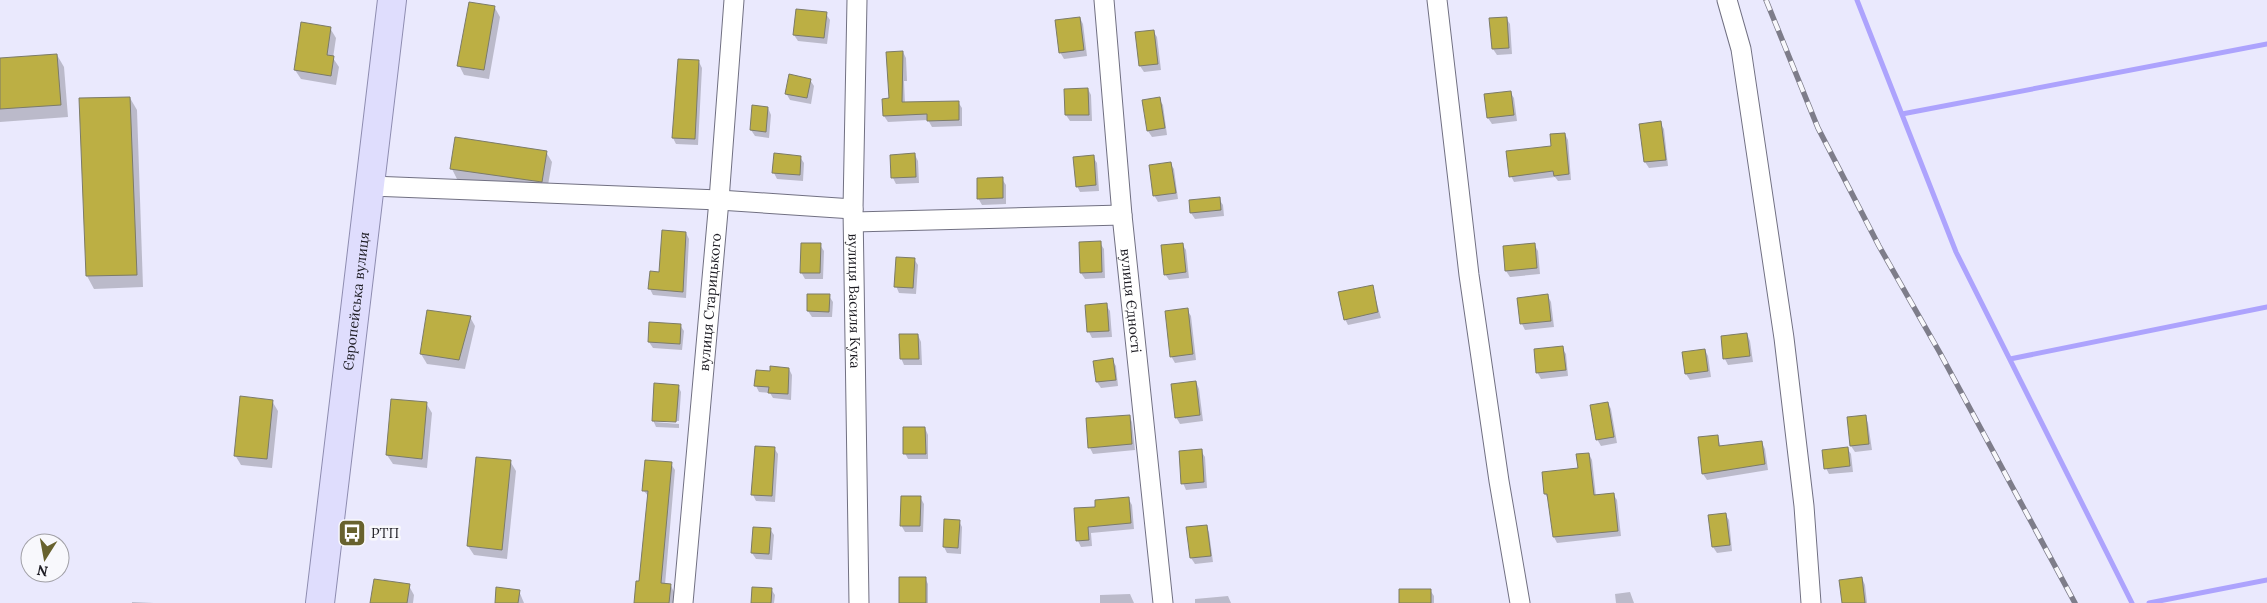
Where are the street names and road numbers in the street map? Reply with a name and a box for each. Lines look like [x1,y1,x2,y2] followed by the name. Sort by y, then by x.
[339,231,373,372] street label: Європейська вулиця
[695,232,725,372] street label: вулиця Старицького
[844,233,864,369] street label: вулиця Василя Кука
[1117,248,1146,354] street label: вулиця Єдності

